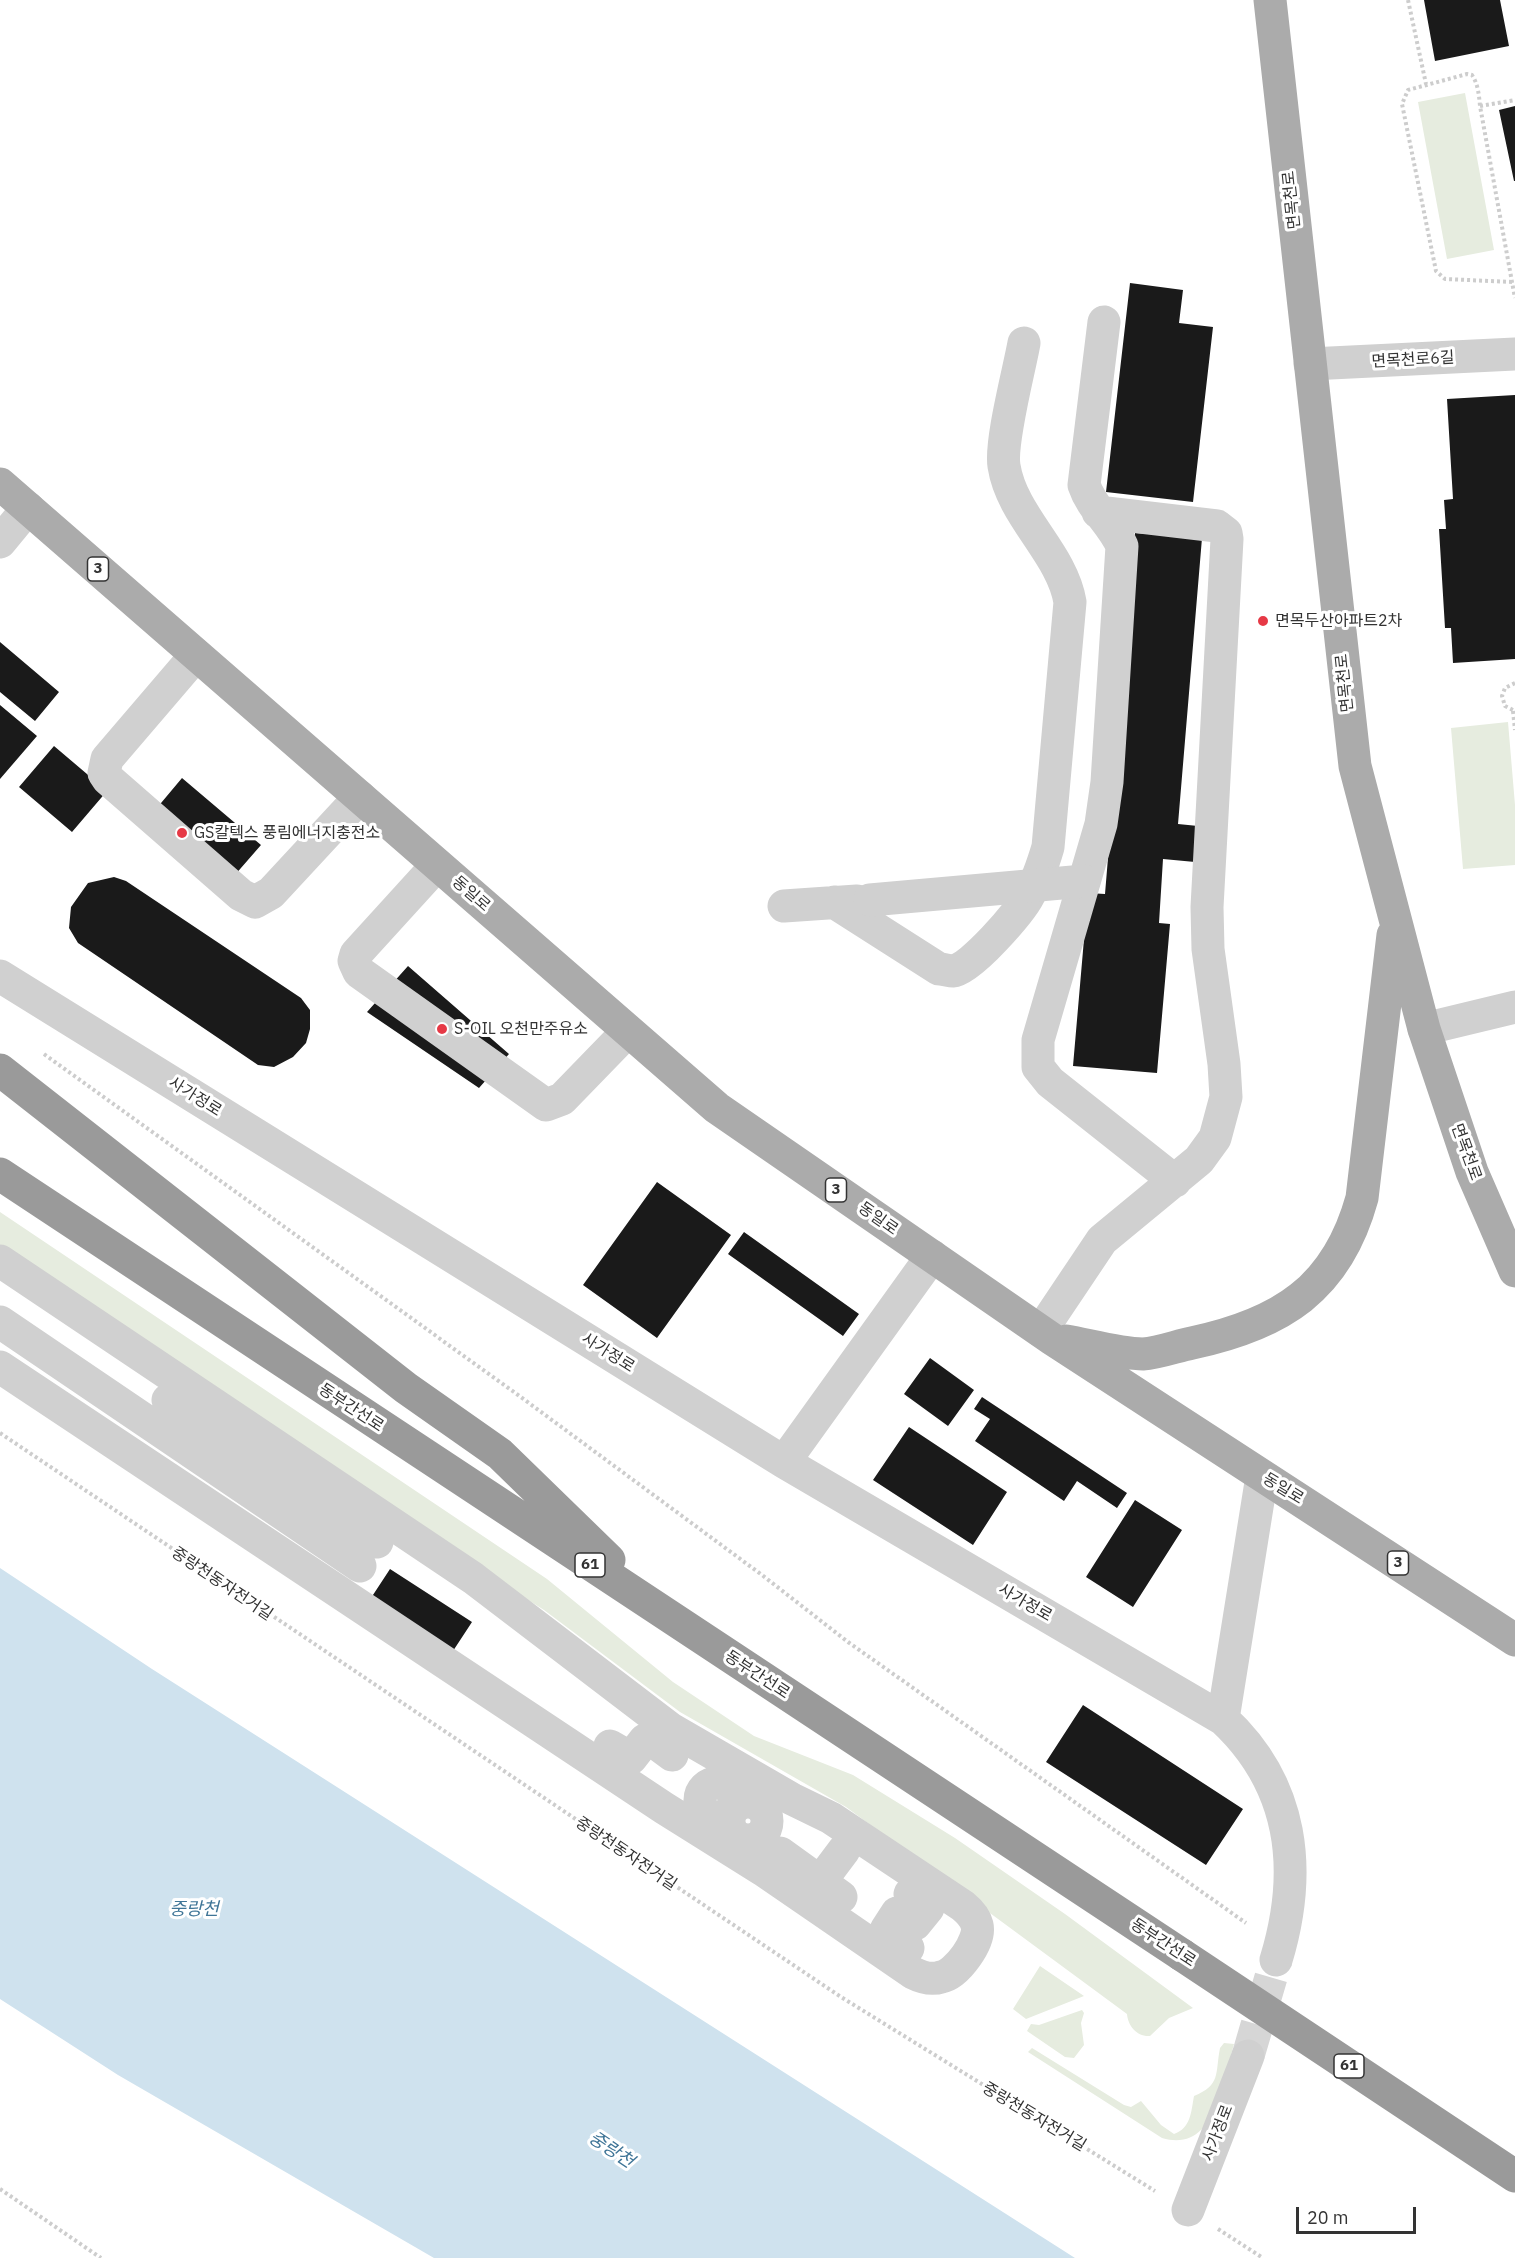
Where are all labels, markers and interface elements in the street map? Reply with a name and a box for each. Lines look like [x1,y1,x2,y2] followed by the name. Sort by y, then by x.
[1279,170,1305,230] street label: 면목천로
[1371,348,1455,372] street label: 면목천로6길
[88,557,108,581] road number: 3
[1275,611,1402,631] place label: 면목두산아파트2차
[1256,614,1270,628] marker: 면목두산아파트2차
[1332,653,1358,713] street label: 면목천로
[194,823,380,843] place label: GS칼텍스 풍림에너지충전소
[175,826,189,840] marker: GS칼텍스 풍림에너지충전소
[448,872,494,916] street label: 동일로
[454,1019,588,1039] place label: S-OIL 오천만주유소
[435,1022,449,1036] marker: S-OIL 오천만주유소
[165,1073,225,1121] street label: 사가정로
[1447,1121,1485,1183] street label: 면목천로
[826,1178,846,1202] road number: 3
[854,1198,902,1240] street label: 동일로
[578,1329,638,1377] street label: 사가정로
[315,1380,387,1436] street label: 동부간선로
[1259,1469,1307,1509] street label: 동일로
[168,1543,276,1625] street label: 중랑천동자전거길
[1388,1551,1408,1575] road number: 3
[575,1553,605,1577] road number: 61
[995,1580,1055,1626] street label: 사가정로
[721,1647,793,1703] street label: 동부간선로
[572,1813,680,1895] street label: 중랑천동자전거길
[169,1899,219,1921] water label: 중랑천
[1127,1915,1199,1971] street label: 동부간선로
[1334,2054,1364,2078] road number: 61
[979,2078,1089,2156] street label: 중랑천동자전거길
[1198,2102,1238,2164] street label: 사가정로
[584,2127,638,2173] water label: 중랑천
[1299,2195,1419,2233] scale bar
[1307,2206,1349,2229] text: 20 m

